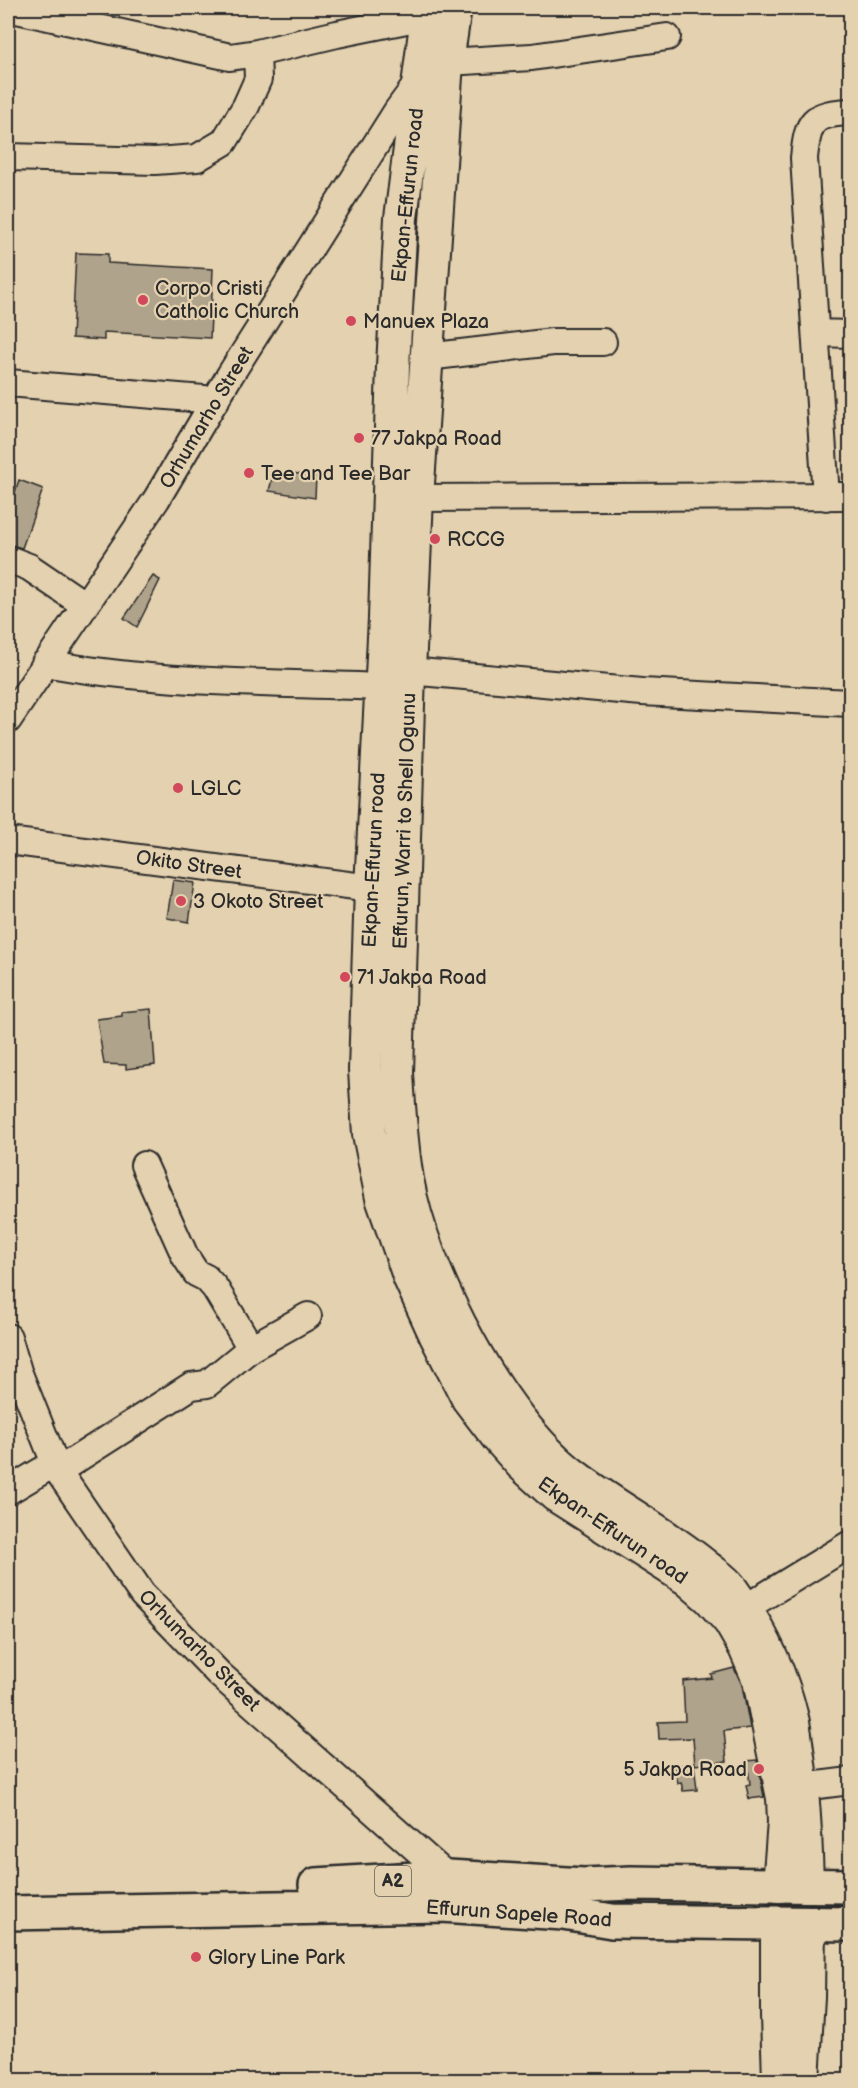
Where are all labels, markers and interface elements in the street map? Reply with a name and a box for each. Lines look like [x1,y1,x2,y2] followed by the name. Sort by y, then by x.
[387,107,429,284] street label: Ekpan-Effurun road
[155,277,299,324] place label: Corpo Cristi Catholic Church
[136,293,150,307] marker: Corpo Cristi Catholic Church
[363,310,489,334] place label: Manuex Plaza
[344,314,358,328] marker: Manuex Plaza
[155,342,259,493] street label: Orhumarho Street
[371,427,502,451] place label: 77 Jakpa Road
[352,431,366,445] marker: 77 Jakpa Road
[261,462,411,486] place label: Tee and Tee Bar
[242,466,256,480] marker: Tee and Tee Bar
[447,528,505,552] place label: RCCG
[428,532,442,546] marker: RCCG
[389,692,421,950] street label: Effurun, Warri to Shell Ogunu
[357,772,391,948] street label: Ekpan-Effurun road
[190,777,241,801] place label: LGLC
[171,781,185,795] marker: LGLC
[134,846,243,884] street label: Okito Street
[193,890,323,914] place label: 3 Okoto Street
[174,894,188,908] marker: 3 Okoto Street
[357,966,487,990] place label: 71 Jakpa Road
[338,970,352,984] marker: 71 Jakpa Road
[533,1472,692,1590] street label: Ekpan-Effurun road
[134,1585,265,1716] street label: Orhumarho Street
[623,1758,747,1782] place label: 5 Jakpa Road
[752,1762,766,1776] marker: 5 Jakpa Road
[375,1866,411,1896] road number: A2
[425,1896,613,1932] street label: Effurun Sapele Road
[208,1946,345,1970] place label: Glory Line Park
[189,1950,203,1964] marker: Glory Line Park

